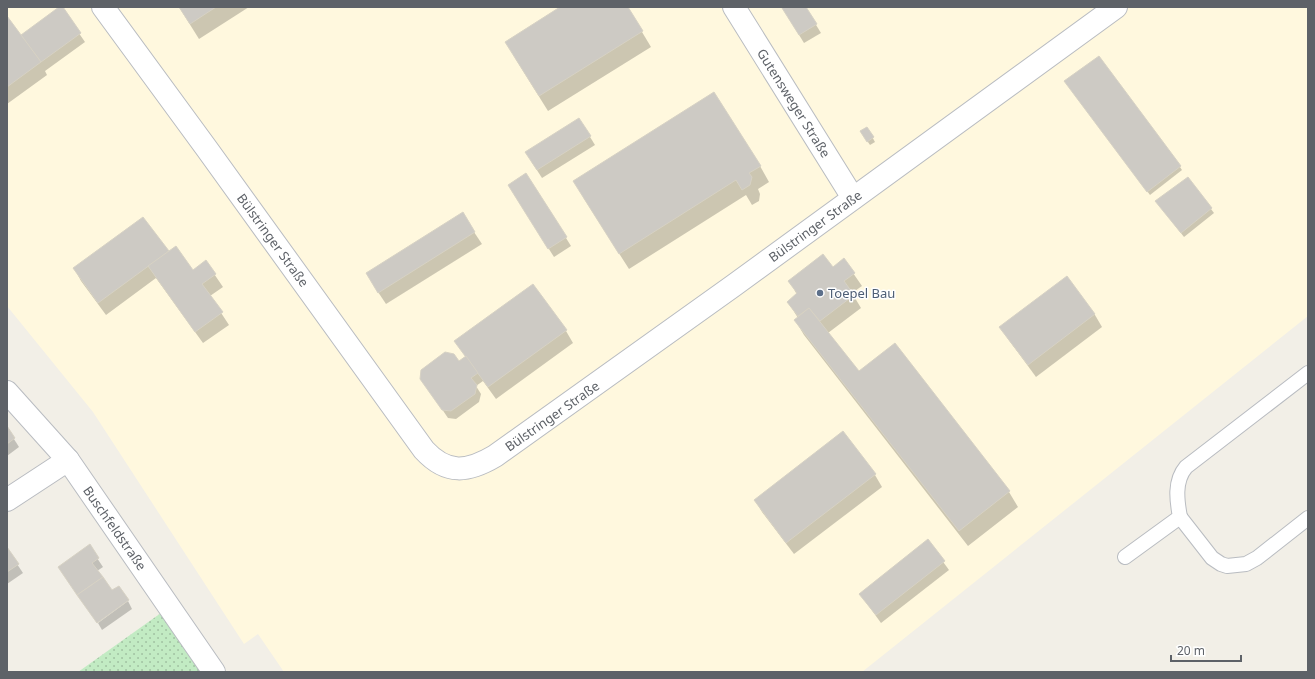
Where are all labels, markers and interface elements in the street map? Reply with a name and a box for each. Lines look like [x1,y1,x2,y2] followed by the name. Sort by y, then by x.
[753,45,835,161] street label: Gutensweger Straße
[765,186,865,266] street label: Bülstringer Straße
[233,190,313,290] street label: Bülstringer Straße
[828,284,895,302] place label: Toepel Bau
[815,288,825,298] marker: Toepel Bau
[501,377,603,455] street label: Bülstringer Straße
[79,482,151,574] street label: Buschfeldstraße
[1171,637,1241,663] scale bar
[1177,642,1205,659] text: 20 m

